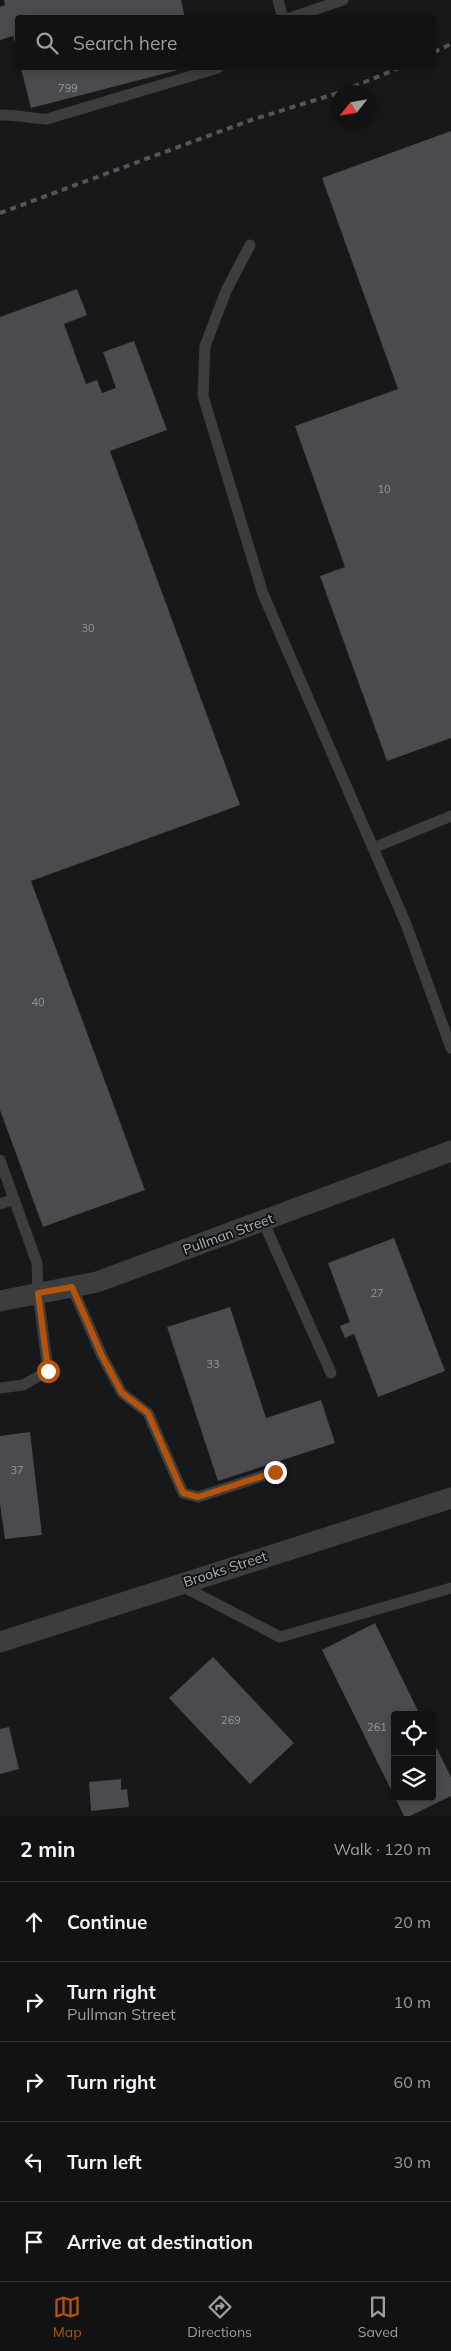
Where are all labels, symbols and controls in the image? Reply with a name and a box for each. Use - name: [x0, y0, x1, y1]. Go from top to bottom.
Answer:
- search box: [15, 15, 436, 70]
- icon: search: [33, 29, 61, 57]
- text: Search here: [73, 31, 177, 55]
- house number: 799: [58, 81, 78, 95]
- north arrow: [331, 85, 376, 130]
- house number: 10: [377, 482, 391, 496]
- house number: 30: [81, 621, 95, 635]
- house number: 40: [31, 995, 45, 1009]
- street label: Pullman Street: [180, 1209, 276, 1259]
- house number: 27: [370, 1286, 384, 1300]
- house number: 33: [206, 1357, 220, 1371]
- route start: [37, 1360, 60, 1383]
- route end: [264, 1461, 287, 1484]
- house number: 37: [10, 1463, 24, 1477]
- street label: Brooks Street: [181, 1547, 269, 1591]
- map controls: [391, 1711, 436, 1801]
- button: locate: [391, 1711, 436, 1756]
- house number: 269: [221, 1713, 241, 1727]
- house number: 261: [367, 1720, 387, 1734]
- button: layers: [391, 1756, 436, 1801]
- text: 2 min: [20, 1836, 75, 1862]
- text: Walk · 120 m: [333, 1839, 431, 1859]
- icon: ahead: [20, 1908, 48, 1936]
- text: Continue: [67, 1910, 147, 1934]
- text: 20 m: [394, 1912, 431, 1932]
- text: Turn right: [67, 1980, 156, 2004]
- icon: right: [20, 1988, 48, 2016]
- text: 10 m: [394, 1992, 431, 2012]
- text: Pullman Street: [67, 2004, 176, 2024]
- icon: right: [20, 2068, 48, 2096]
- text: Turn right: [67, 2070, 156, 2094]
- text: 60 m: [394, 2072, 431, 2092]
- icon: left: [20, 2148, 48, 2176]
- text: Turn left: [67, 2150, 142, 2174]
- text: 30 m: [394, 2152, 431, 2172]
- icon: arrive: [20, 2228, 48, 2256]
- text: Arrive at destination: [67, 2230, 253, 2254]
- tab: Map: [53, 2293, 82, 2341]
- tab: Directions: [187, 2293, 252, 2341]
- tab: Saved: [358, 2293, 398, 2341]

